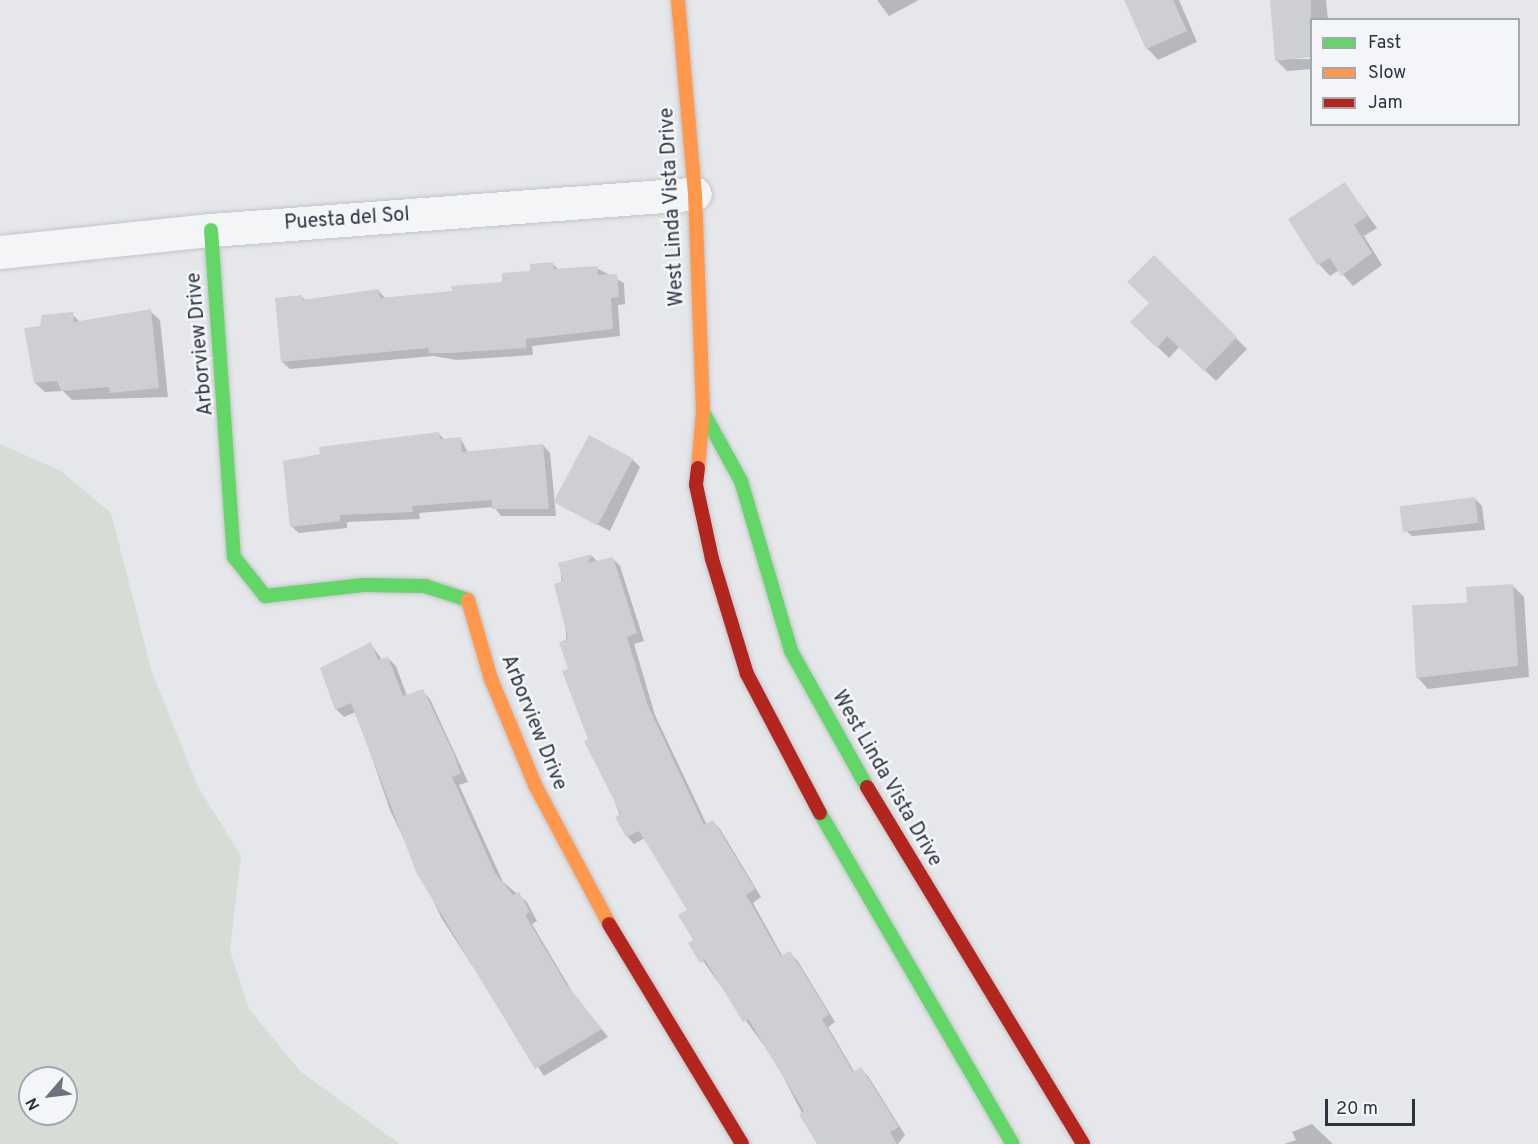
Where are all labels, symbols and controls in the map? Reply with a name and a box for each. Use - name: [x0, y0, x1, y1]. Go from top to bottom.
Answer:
- legend: [1310, 18, 1520, 126]
- text: Fast: [1368, 32, 1401, 55]
- text: Slow: [1368, 62, 1406, 85]
- text: Jam: [1368, 92, 1403, 115]
- street label: West Linda Vista Drive: [656, 107, 690, 307]
- street label: Puesta del Sol: [283, 204, 411, 236]
- street label: Arborview Drive: [183, 271, 219, 417]
- street label: Arborview Drive: [495, 652, 571, 794]
- street label: West Linda Vista Drive: [826, 686, 946, 872]
- north arrow: [18, 1066, 78, 1126]
- scale bar: [1328, 1087, 1418, 1125]
- text: N: [22, 1094, 45, 1113]
- text: 20 m: [1336, 1098, 1378, 1121]

